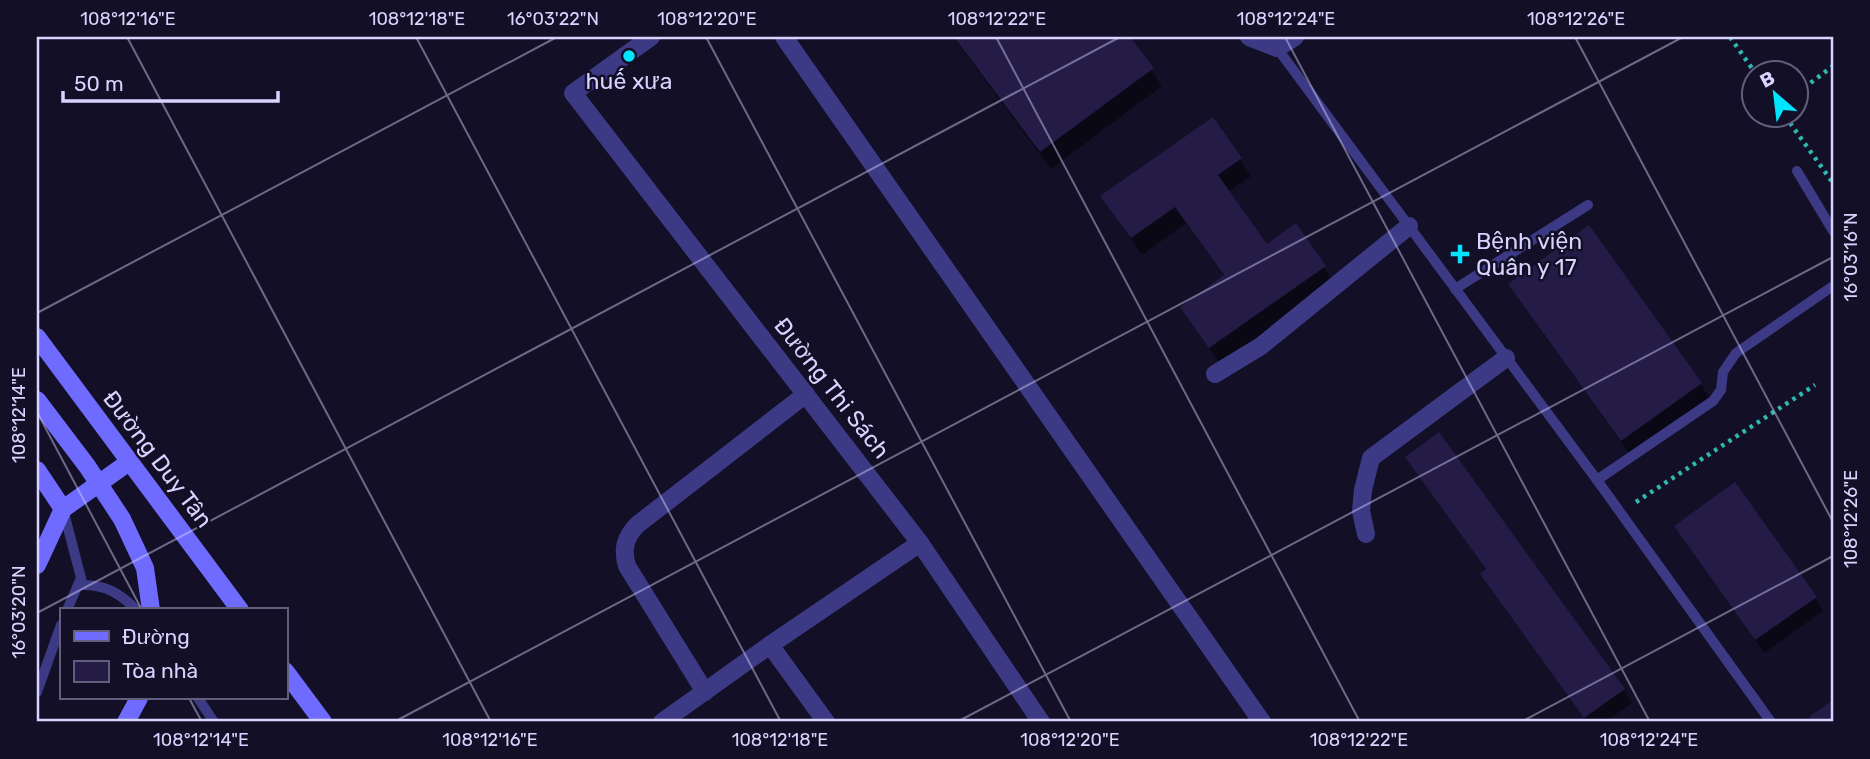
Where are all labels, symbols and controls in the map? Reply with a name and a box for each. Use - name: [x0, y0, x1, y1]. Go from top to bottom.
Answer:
- text: 108°12'16"E: [80, 8, 176, 30]
- text: 108°12'18"E: [369, 8, 465, 30]
- text: 16°03'22"N: [507, 8, 599, 30]
- text: 108°12'20"E: [657, 8, 757, 30]
- text: 108°12'22"E: [948, 8, 1046, 30]
- text: 108°12'24"E: [1237, 8, 1335, 30]
- text: 108°12'26"E: [1527, 8, 1625, 30]
- marker: huế xưa: [621, 48, 637, 64]
- scale bar: [63, 60, 278, 104]
- north arrow: [1741, 60, 1811, 130]
- text: B: [1756, 66, 1779, 93]
- place label: huế xưa: [586, 67, 672, 95]
- text: 50 m: [74, 71, 124, 96]
- text: 16°03'16"N: [1840, 213, 1862, 301]
- place label: Bệnh viện Quân y 17: [1476, 227, 1582, 281]
- marker: Bệnh viện Quân y 17: [1450, 244, 1470, 264]
- street label: Đường Thi Sách: [768, 312, 896, 464]
- text: 108°12'14"E: [8, 367, 30, 463]
- street label: Đường Duy Tân: [97, 385, 219, 533]
- text: 108°12'26"E: [1840, 470, 1862, 568]
- text: 16°03'20"N: [8, 566, 30, 658]
- legend: [60, 608, 287, 700]
- text: Đường: [122, 624, 190, 649]
- text: Tòa nhà: [122, 658, 198, 683]
- text: 108°12'14"E: [153, 729, 249, 751]
- text: 108°12'16"E: [442, 729, 538, 751]
- text: 108°12'18"E: [732, 729, 828, 751]
- text: 108°12'20"E: [1020, 729, 1120, 751]
- text: 108°12'22"E: [1310, 729, 1408, 751]
- text: 108°12'24"E: [1600, 729, 1698, 751]

